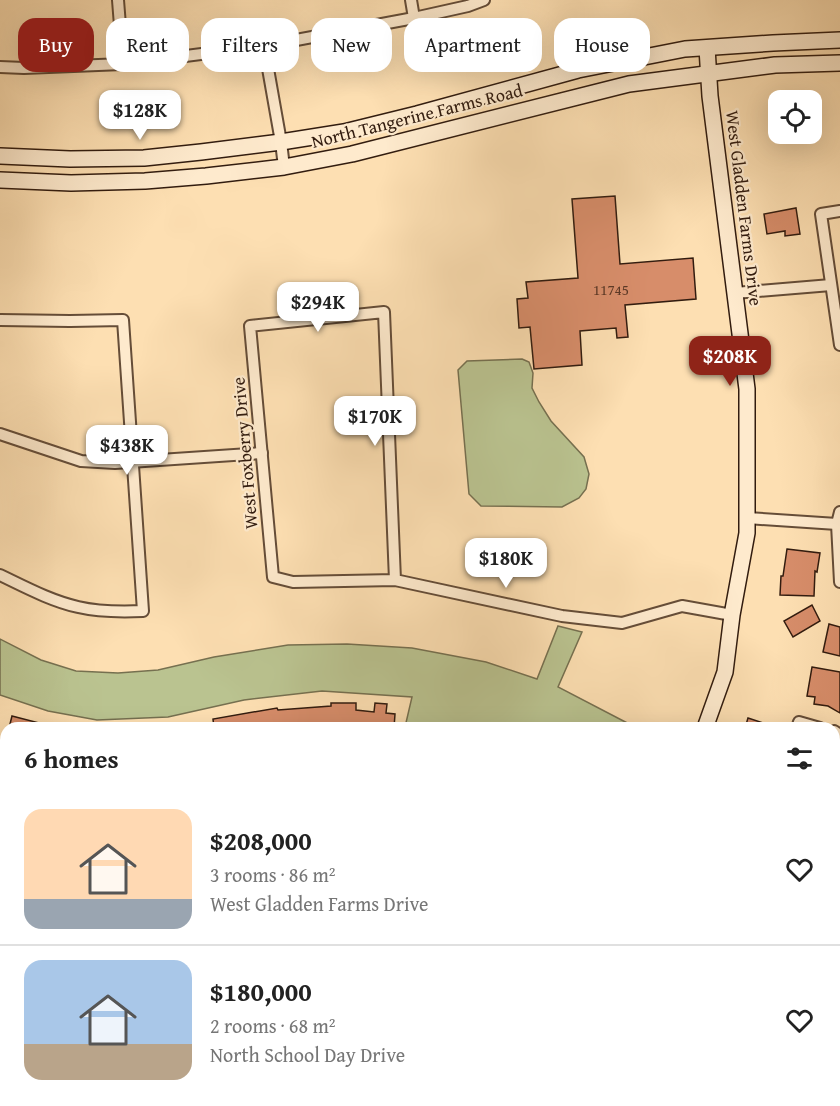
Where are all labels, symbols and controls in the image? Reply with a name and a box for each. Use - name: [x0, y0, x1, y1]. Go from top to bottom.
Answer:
- chip: Buy: [18, 18, 94, 72]
- chip: Rent: [106, 18, 189, 72]
- chip: Filters: [201, 18, 299, 72]
- chip: New: [311, 18, 392, 72]
- chip: Apartment: [404, 18, 542, 72]
- chip: House: [554, 18, 650, 72]
- street label: North Tangerine Farms Road: [308, 76, 526, 155]
- pin: $128K: [98, 90, 182, 141]
- map controls: [768, 90, 822, 144]
- button: locate: [768, 90, 822, 144]
- text: $128K: [113, 95, 167, 124]
- street label: West Gladden Farms Drive: [719, 109, 770, 307]
- house number: 11745: [593, 279, 629, 300]
- pin: $294K: [276, 282, 360, 333]
- text: $294K: [291, 287, 345, 316]
- pin: $208K: [688, 336, 772, 387]
- text: $208K: [703, 341, 757, 370]
- street label: West Foxberry Drive: [224, 376, 265, 530]
- pin: $170K: [333, 396, 417, 447]
- text: $170K: [348, 401, 402, 430]
- pin: $438K: [85, 425, 169, 476]
- text: $438K: [100, 430, 154, 459]
- pin: $180K: [464, 538, 548, 589]
- text: $180K: [479, 543, 533, 572]
- text: 6 homes: [24, 739, 119, 778]
- icon: filters: [783, 742, 816, 775]
- text: $208,000: [210, 821, 312, 860]
- icon: home: [72, 833, 144, 905]
- icon: heart: [783, 853, 816, 886]
- text: 3 rooms · 86 m²: [210, 860, 336, 889]
- text: West Gladden Farms Drive: [210, 889, 428, 918]
- text: $180,000: [210, 972, 312, 1011]
- icon: home: [72, 984, 144, 1056]
- icon: heart: [783, 1004, 816, 1037]
- text: 2 rooms · 68 m²: [210, 1011, 336, 1040]
- text: North School Day Drive: [210, 1040, 405, 1069]

